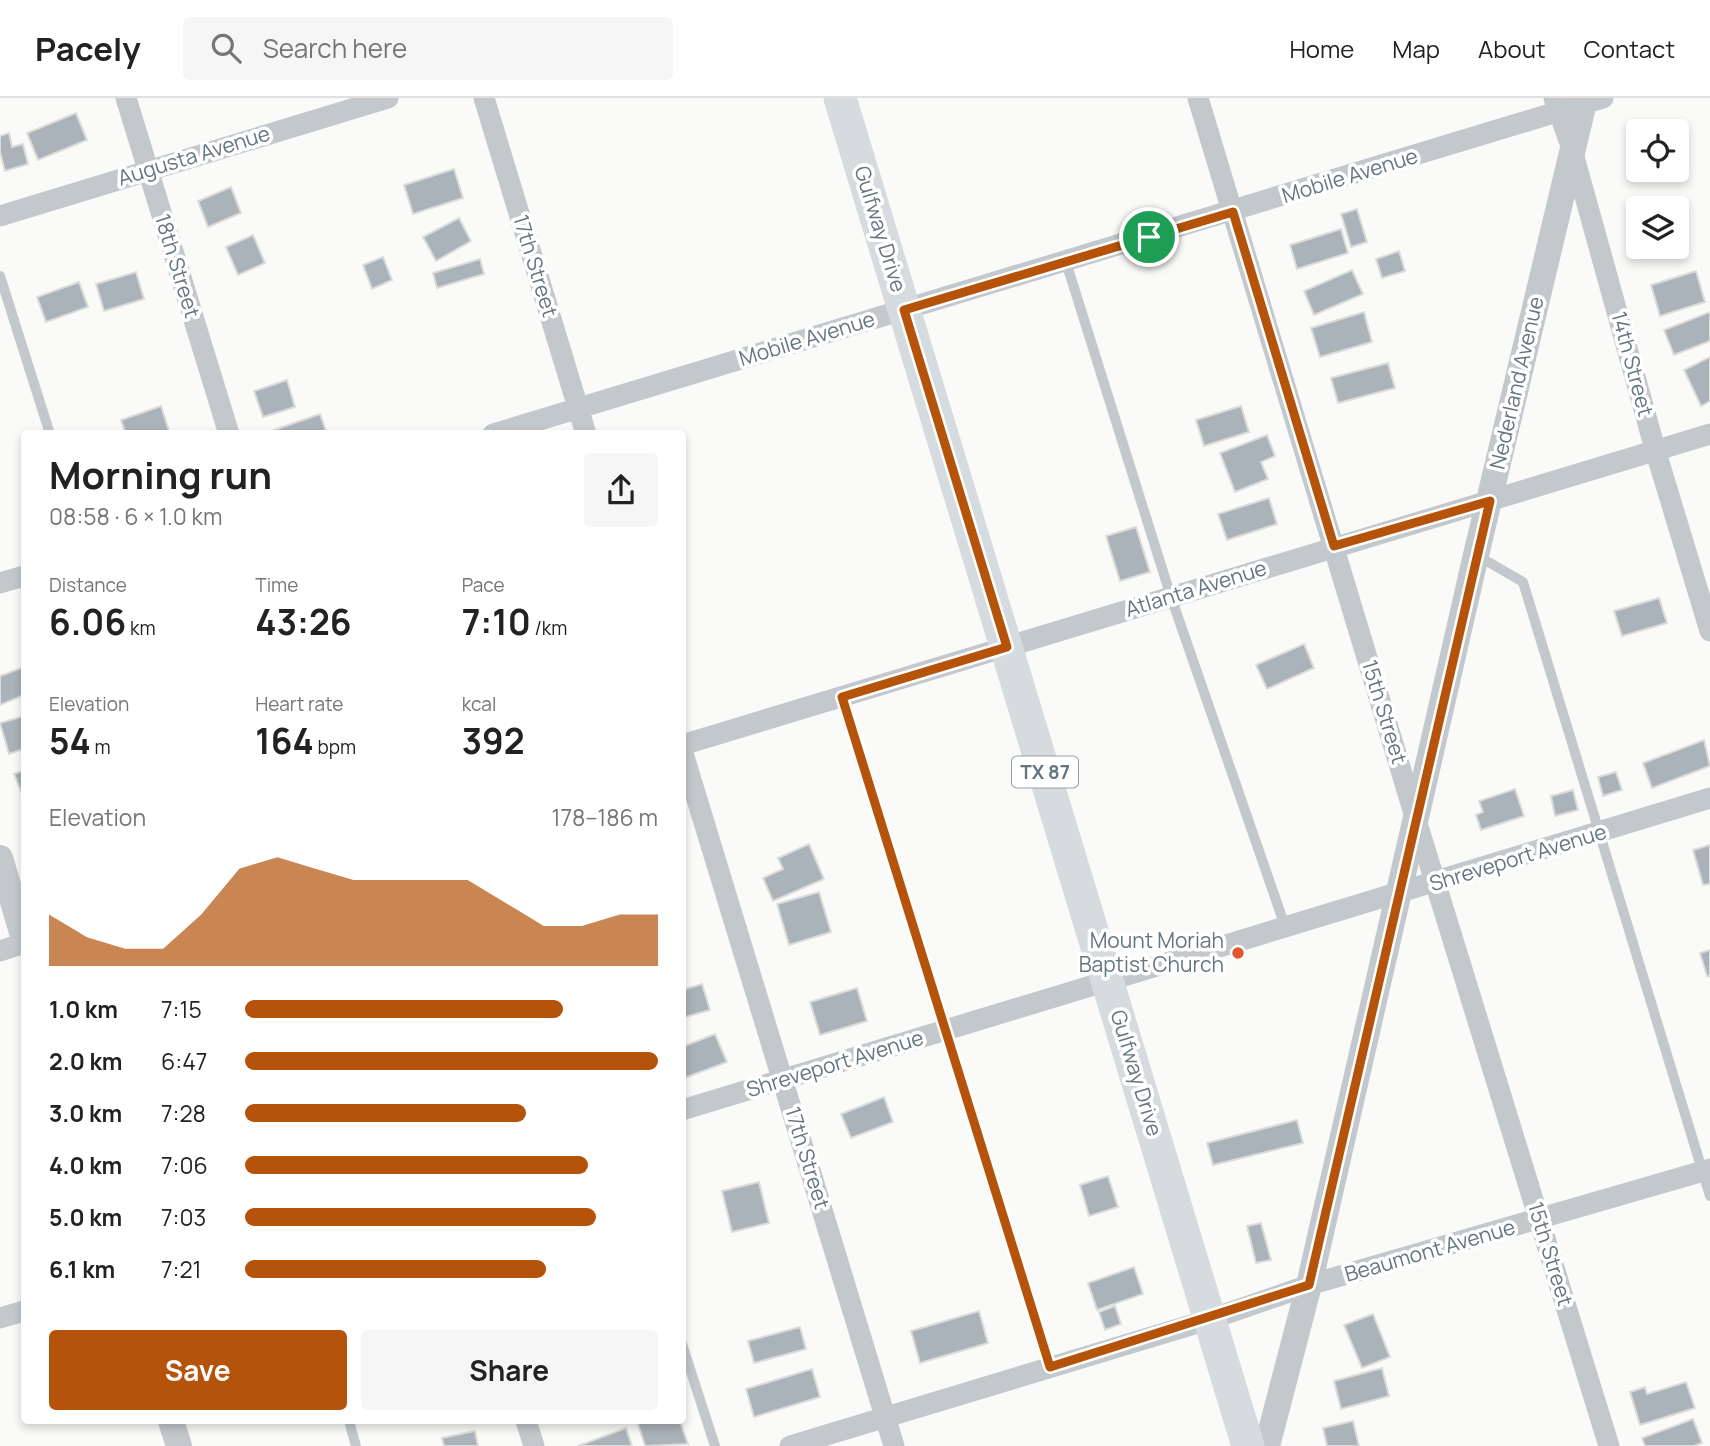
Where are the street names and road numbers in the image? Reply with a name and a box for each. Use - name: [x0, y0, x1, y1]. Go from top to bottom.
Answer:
- street label: Augusta Avenue: [114, 119, 273, 192]
- street label: Mobile Avenue: [1278, 141, 1421, 209]
- street label: Gulfway Drive: [848, 162, 913, 295]
- street label: 18th Street: [149, 210, 207, 321]
- street label: 17th Street: [507, 211, 565, 320]
- street label: Nederland Avenue: [1483, 294, 1550, 472]
- street label: Mobile Avenue: [735, 304, 878, 372]
- street label: 14th Street: [1606, 308, 1660, 419]
- street label: Atlanta Avenue: [1122, 553, 1270, 623]
- street label: 15th Street: [1356, 656, 1414, 767]
- road number: TX 87: [1012, 757, 1078, 788]
- street label: Shreveport Avenue: [1426, 817, 1610, 897]
- street label: Gulfway Drive: [1104, 1006, 1169, 1139]
- street label: Shreveport Avenue: [743, 1023, 927, 1103]
- street label: 17th Street: [779, 1103, 837, 1212]
- street label: 15th Street: [1522, 1198, 1580, 1309]
- street label: Beaumont Avenue: [1341, 1212, 1518, 1288]

